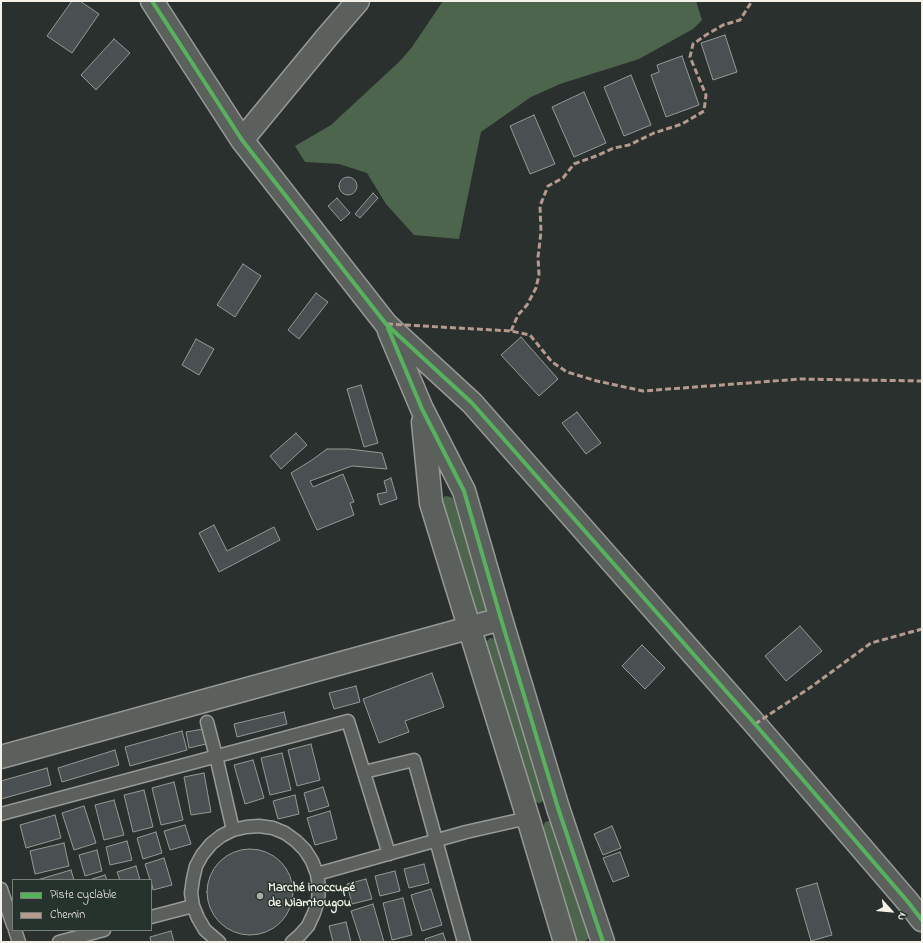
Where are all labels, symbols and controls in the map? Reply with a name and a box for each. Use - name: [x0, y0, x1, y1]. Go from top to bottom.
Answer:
- legend: [12, 879, 152, 931]
- place label: Marché inoccupé de Niamtougou: [268, 881, 355, 912]
- text: Piste cyclable: [50, 886, 116, 904]
- marker: Marché inoccupé de Niamtougou: [255, 891, 265, 901]
- north arrow: [871, 891, 911, 931]
- text: Chemin: [50, 906, 85, 924]
- text: N: [893, 910, 911, 923]

